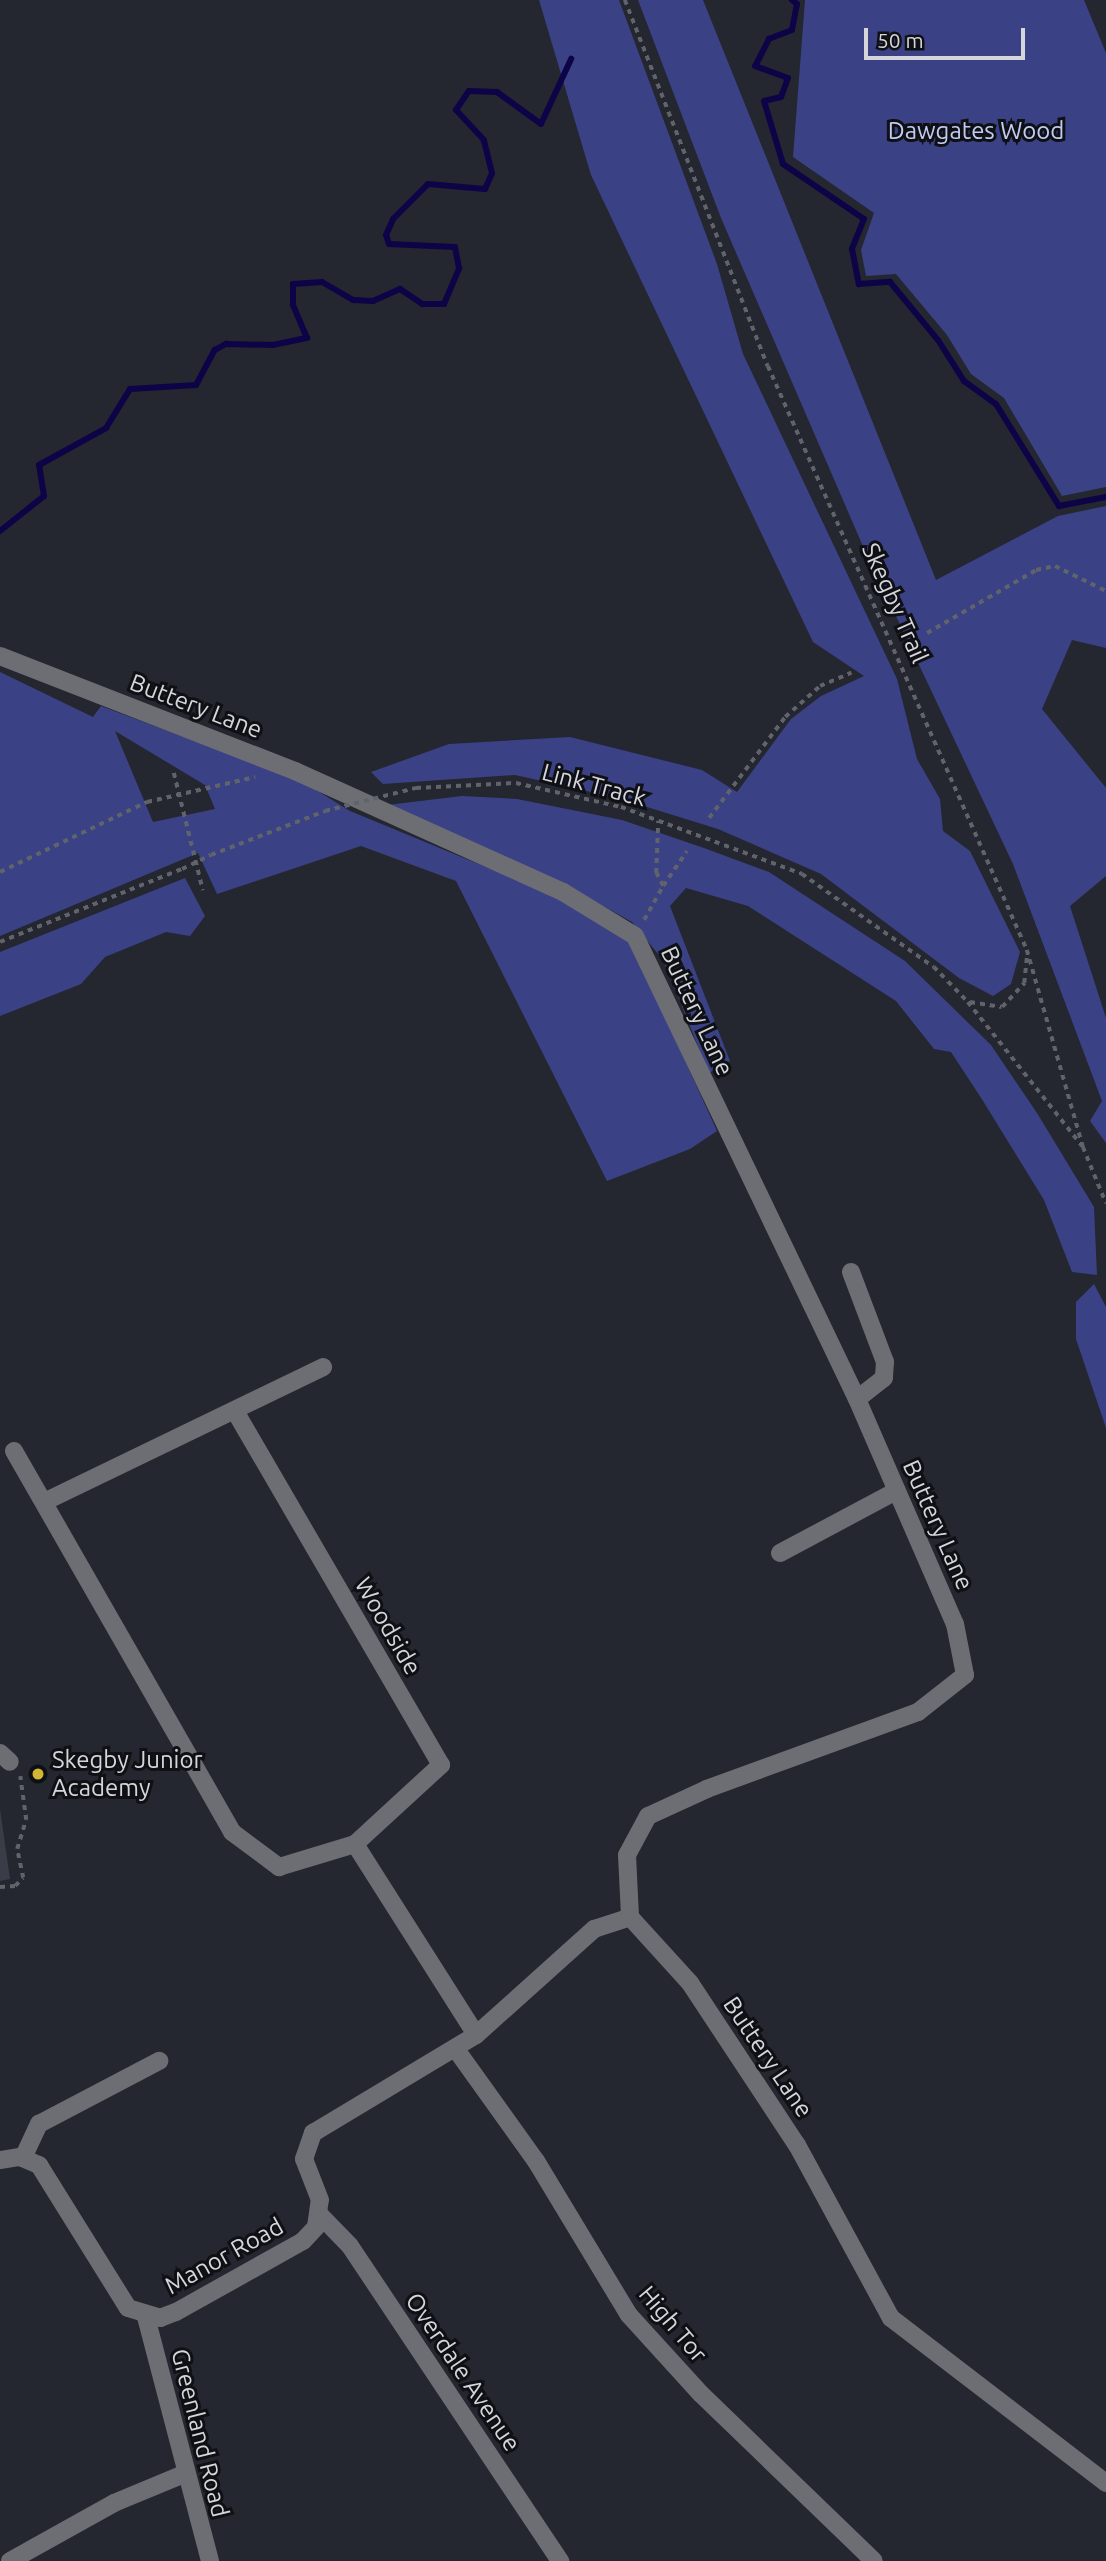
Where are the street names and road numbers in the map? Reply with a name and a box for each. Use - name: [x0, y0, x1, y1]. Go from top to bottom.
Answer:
- street label: Skegby Trail: [856, 538, 934, 668]
- street label: Buttery Lane: [126, 668, 266, 744]
- street label: Link Track: [539, 757, 649, 813]
- street label: Buttery Lane: [655, 942, 739, 1080]
- street label: Buttery Lane: [897, 1456, 979, 1594]
- street label: Woodside: [349, 1572, 427, 1680]
- street label: Buttery Lane: [717, 1991, 819, 2123]
- street label: Manor Road: [160, 2212, 288, 2300]
- street label: High Tor: [633, 2280, 713, 2368]
- street label: Overdale Avenue: [399, 2287, 527, 2457]
- street label: Greenland Road: [165, 2346, 235, 2520]

